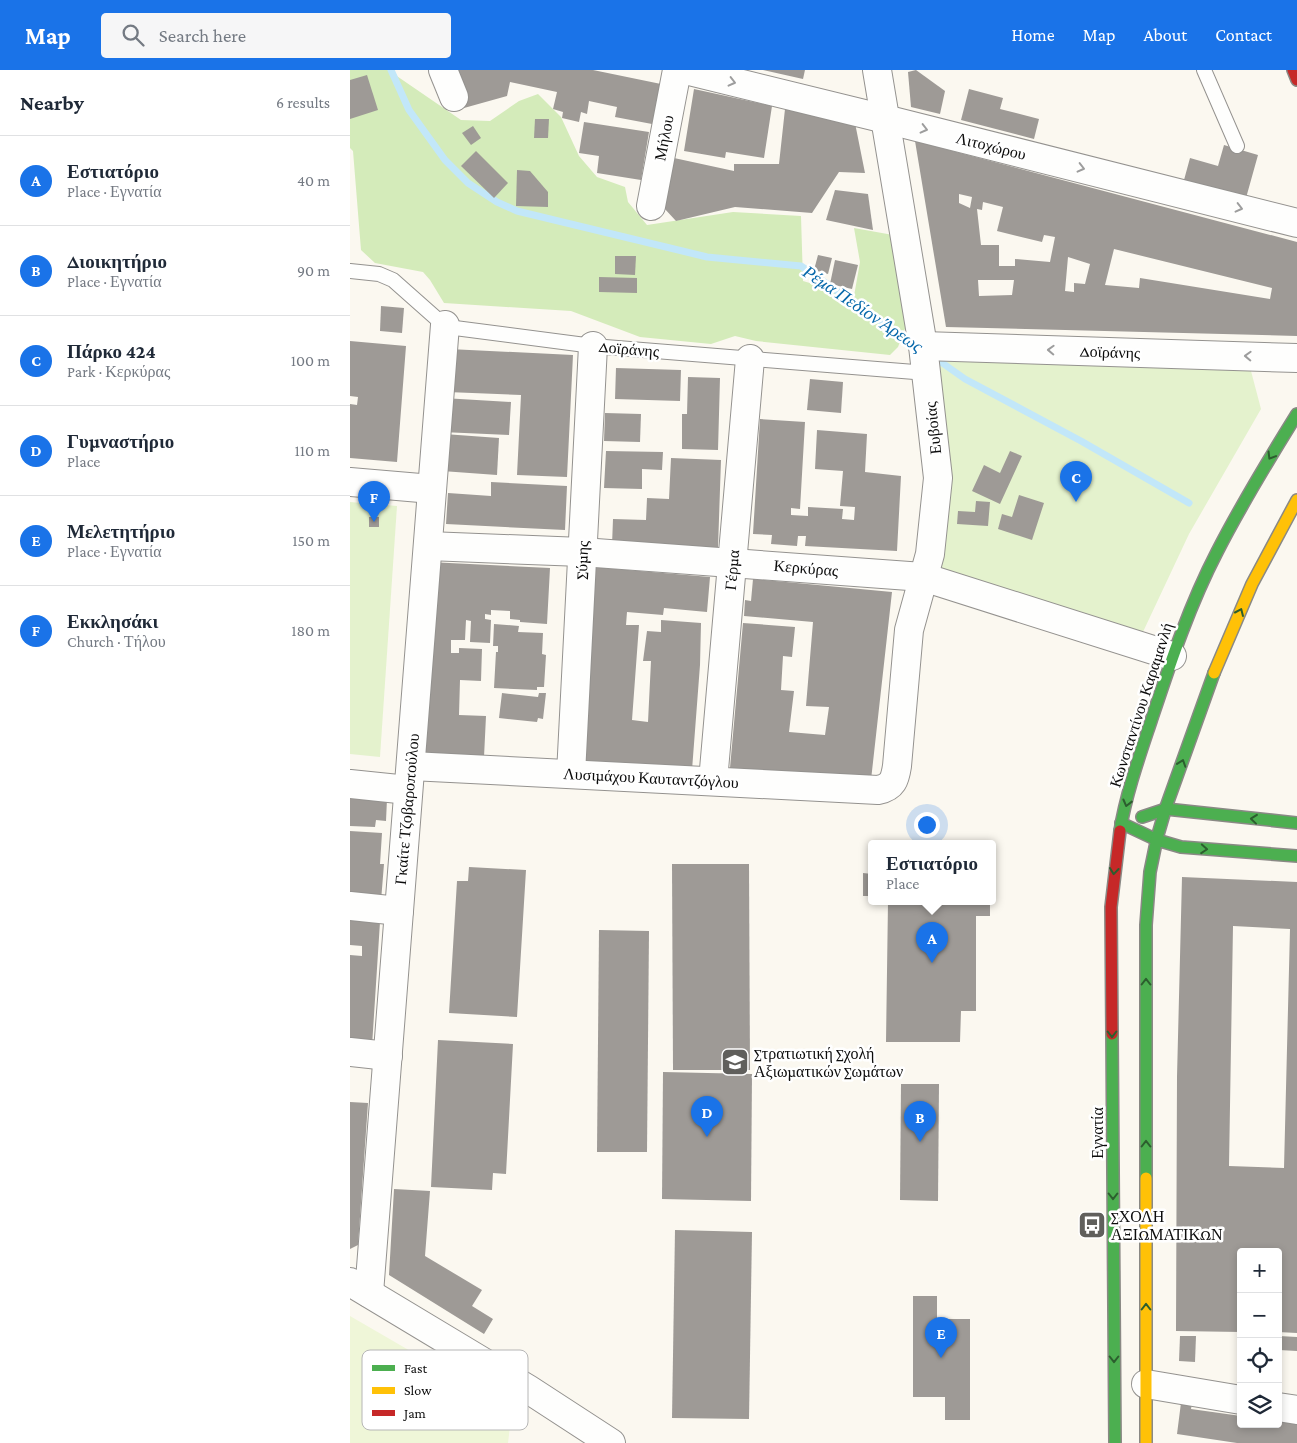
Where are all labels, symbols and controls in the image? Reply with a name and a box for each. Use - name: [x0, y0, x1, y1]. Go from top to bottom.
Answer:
- search box: [101, 13, 451, 58]
- icon: search: [119, 21, 147, 49]
- text: Map: [25, 22, 71, 49]
- text: Search here: [159, 25, 246, 46]
- text: Home: [1012, 25, 1055, 45]
- text: Map: [1083, 25, 1115, 45]
- text: About: [1143, 25, 1187, 45]
- text: Contact: [1215, 25, 1272, 45]
- one-way arrow: [728, 76, 736, 86]
- text: Nearby: [20, 91, 84, 115]
- text: 6 results: [276, 94, 330, 111]
- street label: Μήλου: [651, 114, 678, 163]
- one-way arrow: [919, 123, 927, 133]
- street label: Λιτοχώρου: [954, 129, 1028, 164]
- text: Εστιατόριο: [67, 161, 159, 182]
- one-way arrow: [1077, 163, 1085, 173]
- text: A: [31, 172, 41, 189]
- text: 40 m: [297, 172, 330, 189]
- text: Place · Εγνατία: [67, 183, 162, 200]
- one-way arrow: [1234, 203, 1242, 213]
- text: Διοικητήριο: [67, 251, 167, 272]
- water label: Ρέμα Πεδίον Άρεως: [798, 261, 927, 357]
- text: B: [31, 262, 41, 279]
- text: 90 m: [297, 262, 330, 279]
- text: Place · Εγνατία: [67, 273, 162, 290]
- street label: Δοϊράνης: [598, 338, 661, 361]
- text: Πάρκο 424: [67, 341, 156, 362]
- street label: Δοϊράνης: [1079, 342, 1141, 363]
- one-way arrow: [1047, 345, 1054, 355]
- one-way arrow: [1244, 351, 1252, 361]
- text: C: [31, 352, 41, 369]
- text: 100 m: [291, 352, 330, 369]
- text: Park · Κερκύρας: [67, 363, 170, 380]
- street label: Ευβοίας: [922, 400, 945, 455]
- text: Γυμναστήριο: [67, 431, 174, 452]
- text: D: [30, 442, 42, 459]
- text: 110 m: [294, 442, 330, 459]
- one-way arrow: [1268, 450, 1278, 459]
- text: Place: [67, 453, 100, 470]
- pin: C: [1060, 461, 1092, 502]
- pin: F: [358, 481, 390, 522]
- text: Μελετητήριο: [67, 521, 175, 542]
- text: E: [31, 532, 41, 549]
- text: 150 m: [292, 532, 330, 549]
- street label: Σύμης: [572, 539, 593, 580]
- text: Place · Εγνατία: [67, 543, 162, 560]
- street label: Γέρμα: [722, 548, 743, 591]
- street label: Κερκύρας: [773, 557, 840, 580]
- one-way arrow: [1234, 608, 1244, 617]
- text: Εκκλησάκι: [67, 611, 158, 632]
- street label: Κωνσταντίνου Καραμανλή: [1106, 621, 1177, 790]
- text: F: [32, 622, 40, 639]
- text: 180 m: [291, 622, 330, 639]
- text: Church · Τήλου: [67, 633, 166, 650]
- street label: Γκαίτε Τζοβαροπούλου: [392, 733, 423, 885]
- one-way arrow: [1176, 759, 1186, 768]
- street label: Λυσιμάχου Καυταντζόγλου: [563, 765, 739, 792]
- one-way arrow: [1122, 799, 1132, 807]
- your location: [914, 812, 940, 838]
- one-way arrow: [1250, 813, 1258, 824]
- popup: [868, 840, 996, 905]
- one-way arrow: [1201, 844, 1209, 855]
- text: Εστιατόριο: [886, 853, 978, 874]
- one-way arrow: [1109, 868, 1120, 876]
- text: Place: [886, 875, 919, 892]
- pin: A: [916, 922, 948, 963]
- one-way arrow: [1141, 978, 1151, 986]
- one-way arrow: [1107, 1030, 1117, 1038]
- place label: Στρατιωτική Σχολή Αξιωματικών Σωμάτων: [754, 1045, 903, 1081]
- school or university icon: Στρατιωτική Σχολή Αξιωματικών Σωμάτων: [720, 1047, 750, 1077]
- pin: D: [691, 1096, 723, 1137]
- pin: B: [904, 1101, 936, 1142]
- street label: Εγνατία: [1089, 1107, 1107, 1159]
- one-way arrow: [1141, 1140, 1151, 1148]
- one-way arrow: [1108, 1192, 1118, 1200]
- place label: ΣΧΟΛΗ ΑΞΙΩΜΑΤΙΚΩΝ: [1111, 1208, 1223, 1243]
- bus stop icon: ΣΧΟΛΗ ΑΞΙΩΜΑΤΙΚΩΝ: [1077, 1210, 1107, 1240]
- map controls: [1237, 1248, 1282, 1428]
- button: +: [1237, 1248, 1282, 1293]
- button: −: [1237, 1293, 1282, 1338]
- one-way arrow: [1141, 1303, 1151, 1310]
- pin: E: [925, 1317, 957, 1358]
- button: locate: [1237, 1338, 1282, 1383]
- legend: [362, 1350, 528, 1430]
- one-way arrow: [1109, 1355, 1119, 1363]
- text: Fast: [404, 1360, 428, 1376]
- text: Slow: [404, 1382, 432, 1398]
- button: layers: [1237, 1383, 1282, 1428]
- text: Jam: [402, 1405, 426, 1421]

